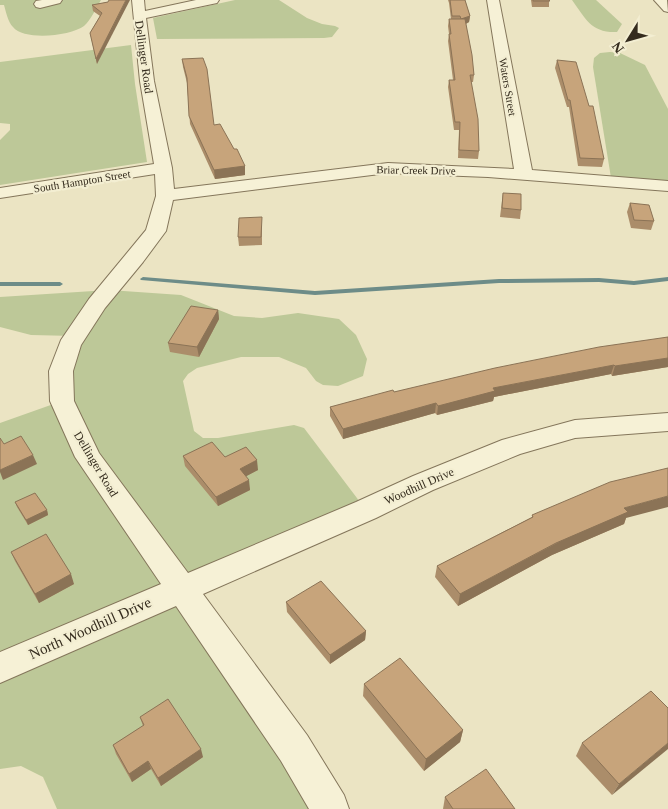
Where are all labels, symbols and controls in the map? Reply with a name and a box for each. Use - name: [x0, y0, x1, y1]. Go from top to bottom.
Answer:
- north arrow: [603, 15, 653, 65]
- street label: Dellinger Road: [132, 20, 156, 94]
- text: N: [609, 39, 627, 56]
- street label: Waters Street: [497, 57, 519, 117]
- street label: Briar Creek Drive: [376, 163, 456, 177]
- street label: South Hampton Street: [33, 167, 131, 195]
- street label: Dellinger Road: [71, 429, 121, 499]
- street label: Woodhill Drive: [382, 464, 456, 508]
- street label: North Woodhill Drive: [27, 594, 154, 662]

